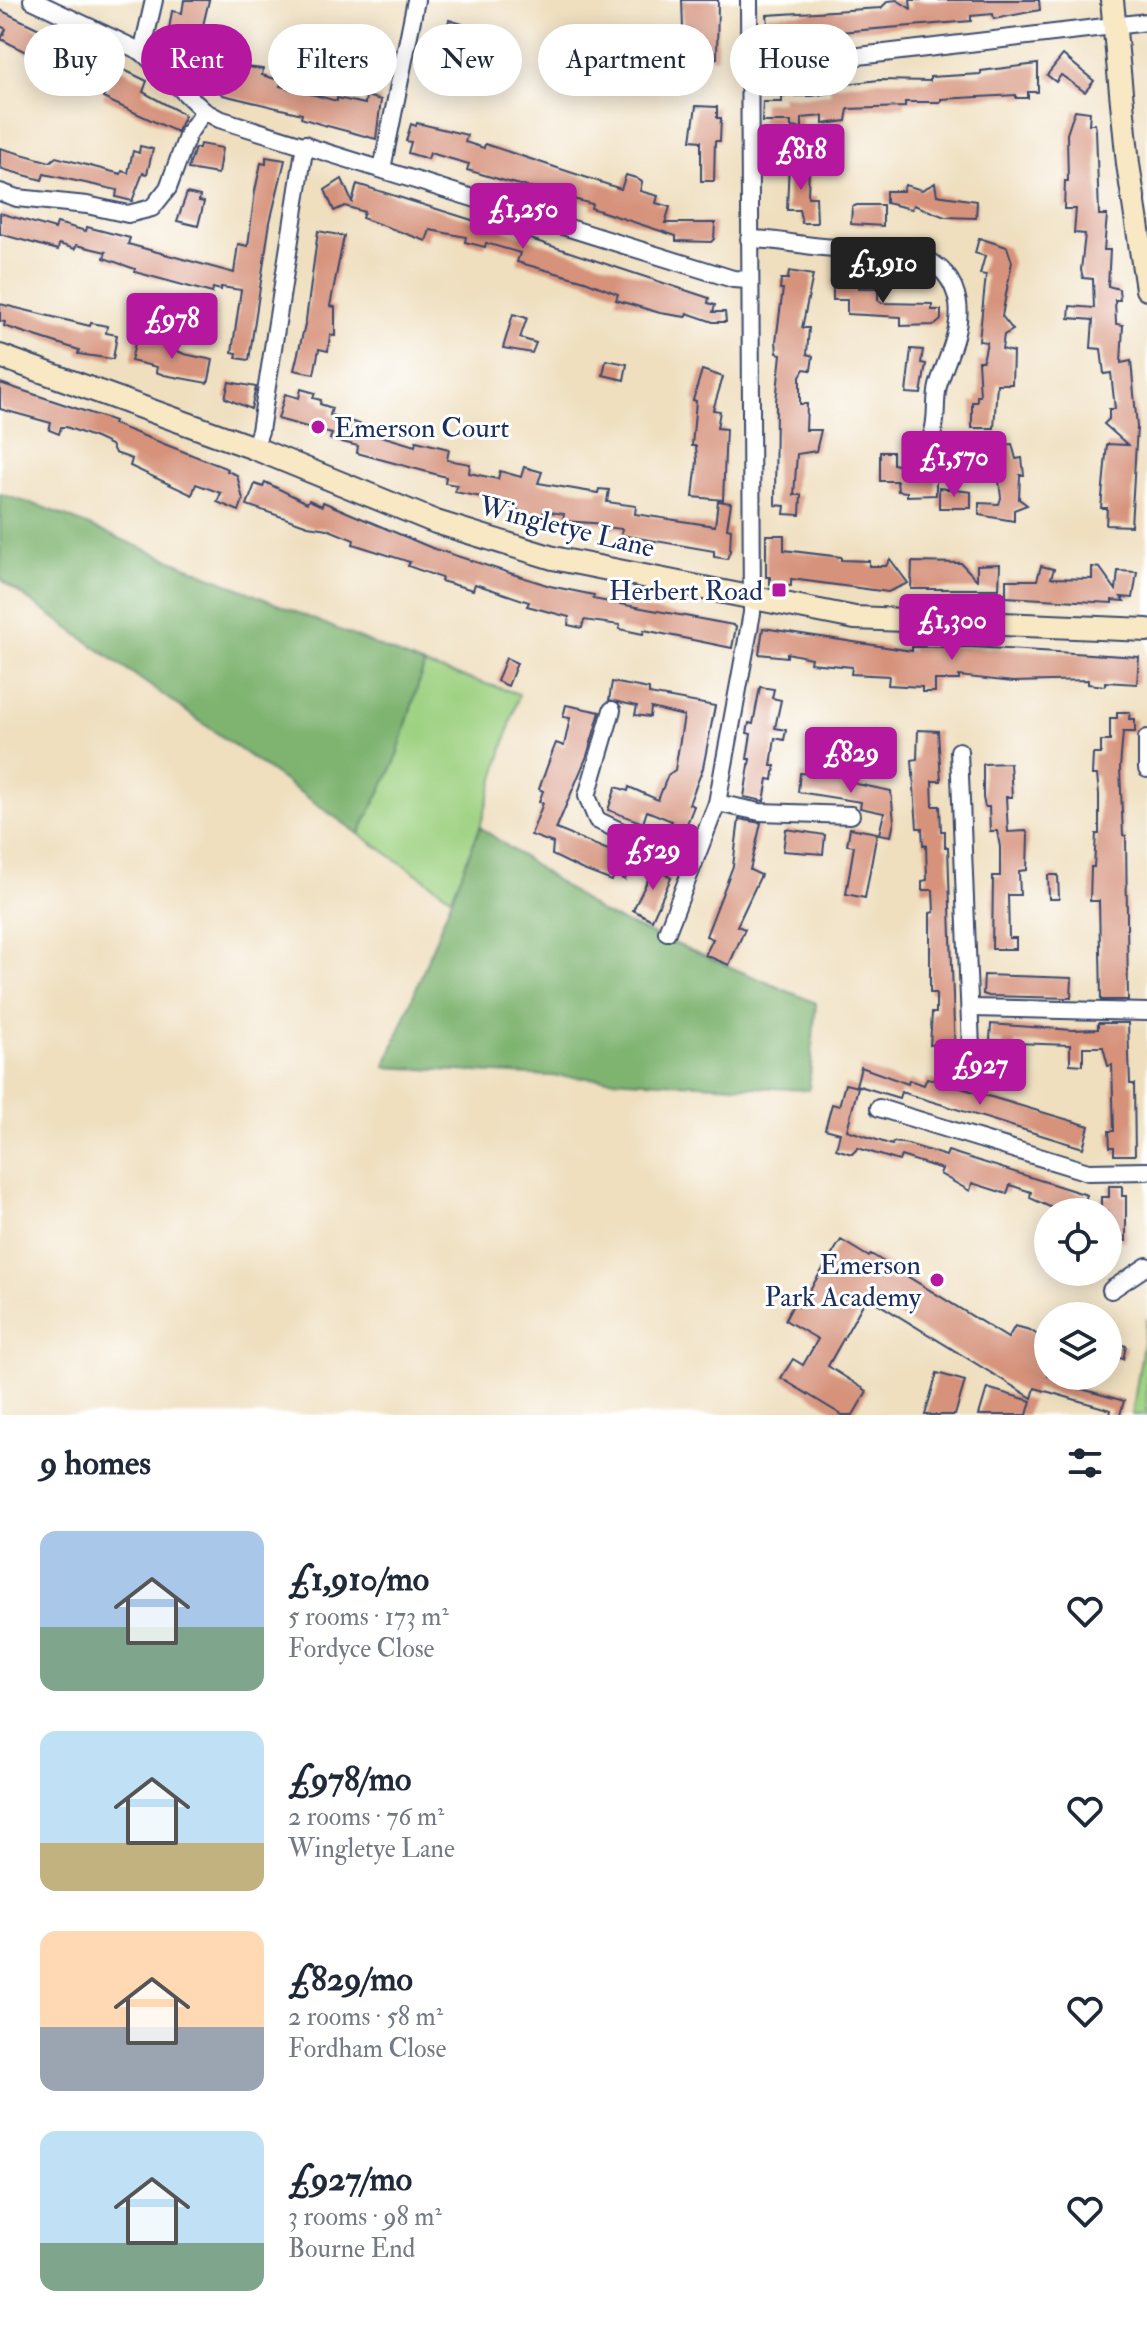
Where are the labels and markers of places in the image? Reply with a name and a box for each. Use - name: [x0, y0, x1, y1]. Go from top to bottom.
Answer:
- pin: £818: [754, 124, 848, 192]
- pin: £1,250: [458, 183, 588, 251]
- pin: £1,910: [818, 237, 948, 305]
- pin: £978: [125, 293, 219, 361]
- place label: Emerson Court: [334, 411, 509, 446]
- marker: Emerson Court: [309, 418, 327, 436]
- pin: £1,570: [889, 431, 1019, 499]
- place label: Herbert Road: [609, 574, 763, 609]
- marker: Herbert Road: [770, 581, 788, 599]
- pin: £1,300: [887, 594, 1017, 662]
- pin: £829: [804, 727, 898, 795]
- pin: £529: [606, 824, 700, 892]
- pin: £927: [933, 1039, 1027, 1107]
- place label: Emerson Park Academy: [764, 1248, 922, 1315]
- marker: Emerson Park Academy: [928, 1271, 946, 1289]

